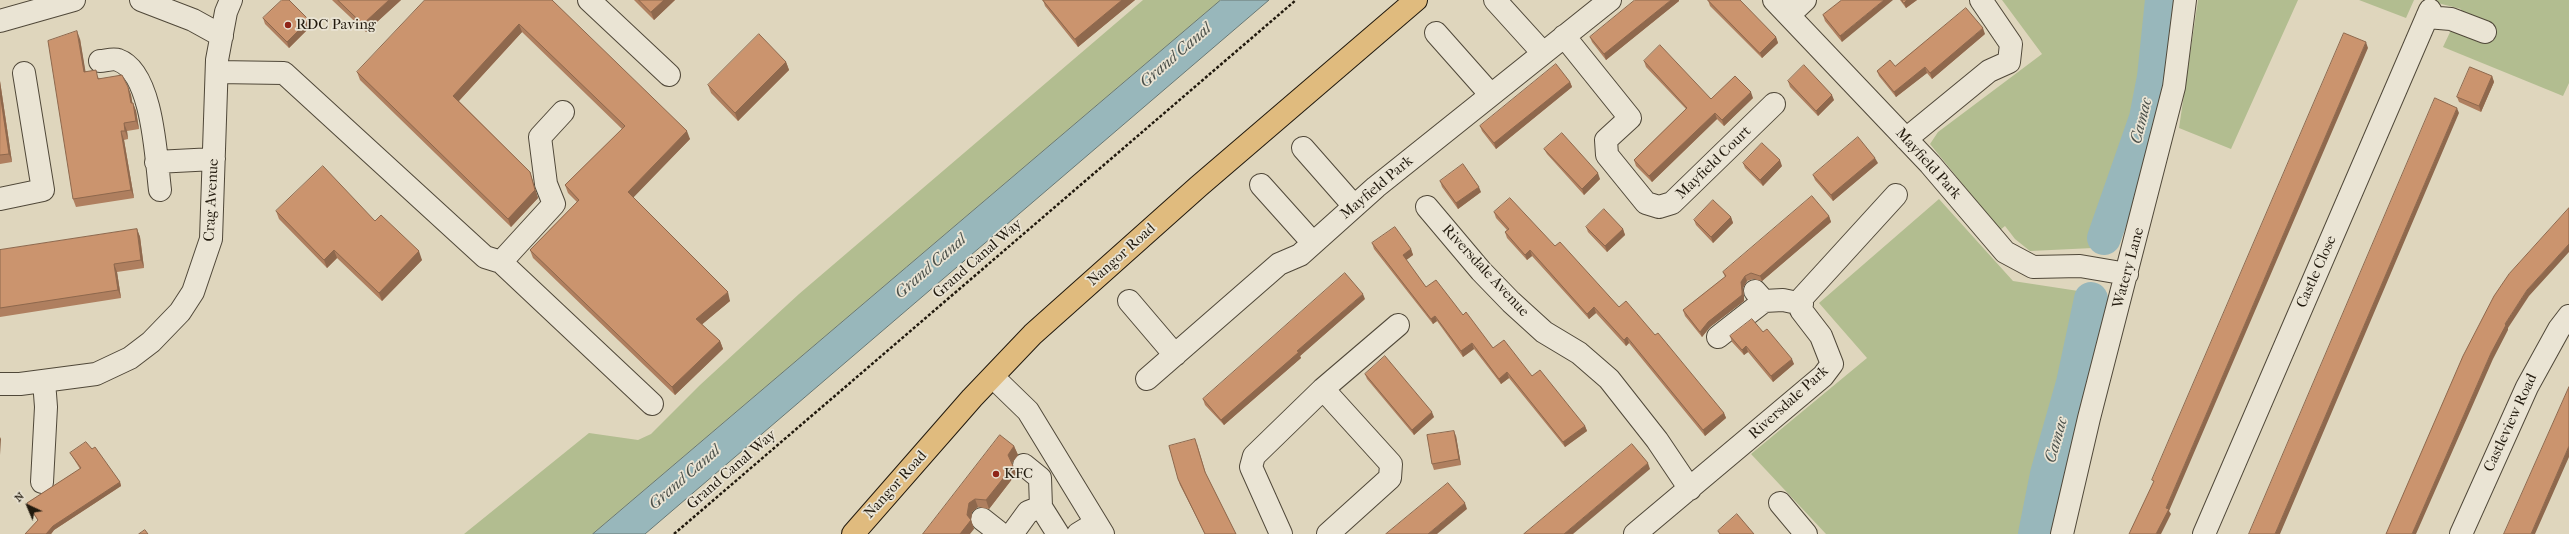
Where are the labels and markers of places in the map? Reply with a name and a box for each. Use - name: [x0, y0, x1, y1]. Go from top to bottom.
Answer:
- place label: RDC Paving: [296, 16, 376, 34]
- marker: RDC Paving: [283, 20, 293, 30]
- place label: KFC: [1004, 465, 1033, 483]
- marker: KFC: [991, 469, 1001, 479]

